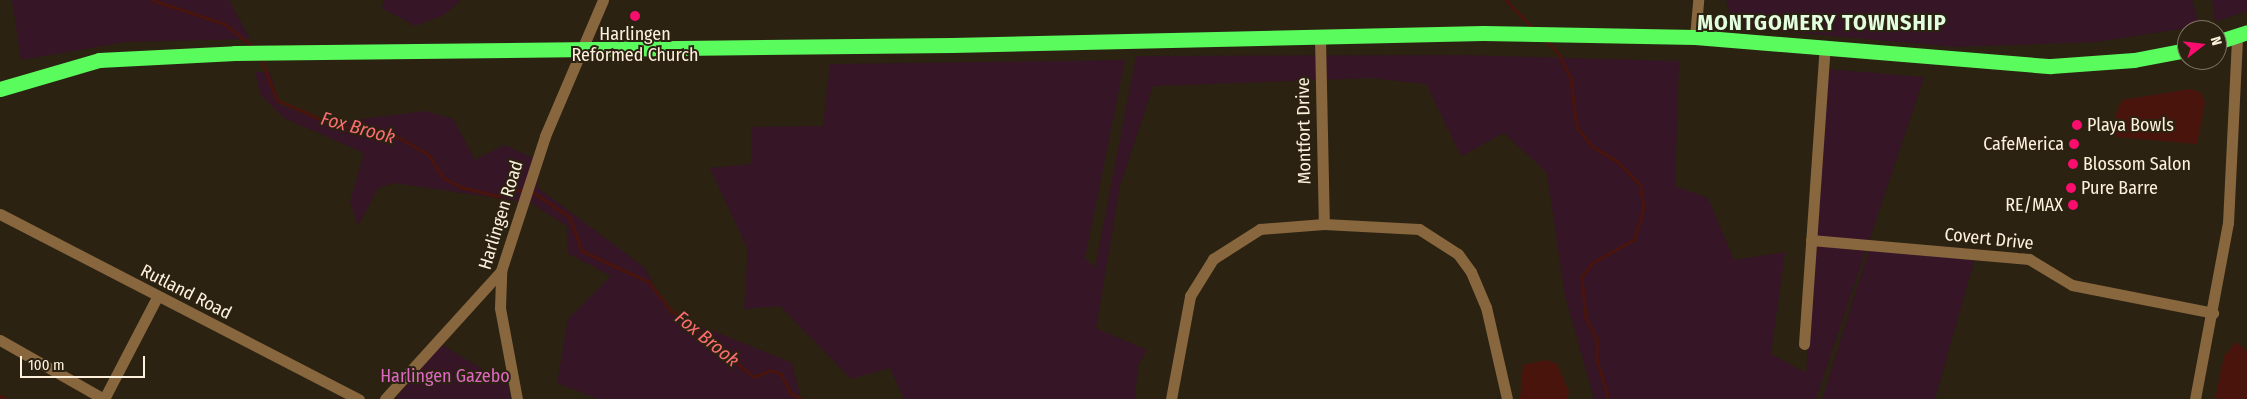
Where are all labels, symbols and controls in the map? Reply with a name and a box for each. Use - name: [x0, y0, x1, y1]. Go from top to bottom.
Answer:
- marker: Harlingen Reformed Church: [629, 10, 641, 22]
- district label: MONTGOMERY TOWNSHIP: [1695, 10, 1949, 36]
- north arrow: [2177, 20, 2227, 70]
- place label: Harlingen Reformed Church: [572, 24, 698, 66]
- text: N: [2207, 35, 2225, 47]
- street label: Montfort Drive: [1292, 77, 1316, 185]
- water label: Fox Brook: [318, 107, 398, 149]
- place label: Playa Bowls: [2087, 114, 2174, 136]
- marker: Playa Bowls: [2071, 119, 2083, 131]
- place label: CafeMerica: [1983, 133, 2064, 155]
- marker: CafeMerica: [2068, 138, 2080, 150]
- place label: Blossom Salon: [2083, 153, 2191, 175]
- street label: Harlingen Road: [474, 158, 528, 272]
- marker: Blossom Salon: [2067, 158, 2079, 170]
- place label: Pure Barre: [2081, 177, 2158, 199]
- marker: Pure Barre: [2065, 182, 2077, 194]
- place label: RE/MAX: [2005, 194, 2063, 216]
- marker: RE/MAX: [2067, 199, 2079, 211]
- street label: Covert Drive: [1943, 224, 2035, 254]
- street label: Rutland Road: [137, 260, 235, 324]
- water label: Fox Brook: [670, 306, 744, 372]
- scale bar: [22, 346, 148, 378]
- text: 100 m: [28, 356, 65, 374]
- park label: Harlingen Gazebo: [380, 365, 510, 387]

